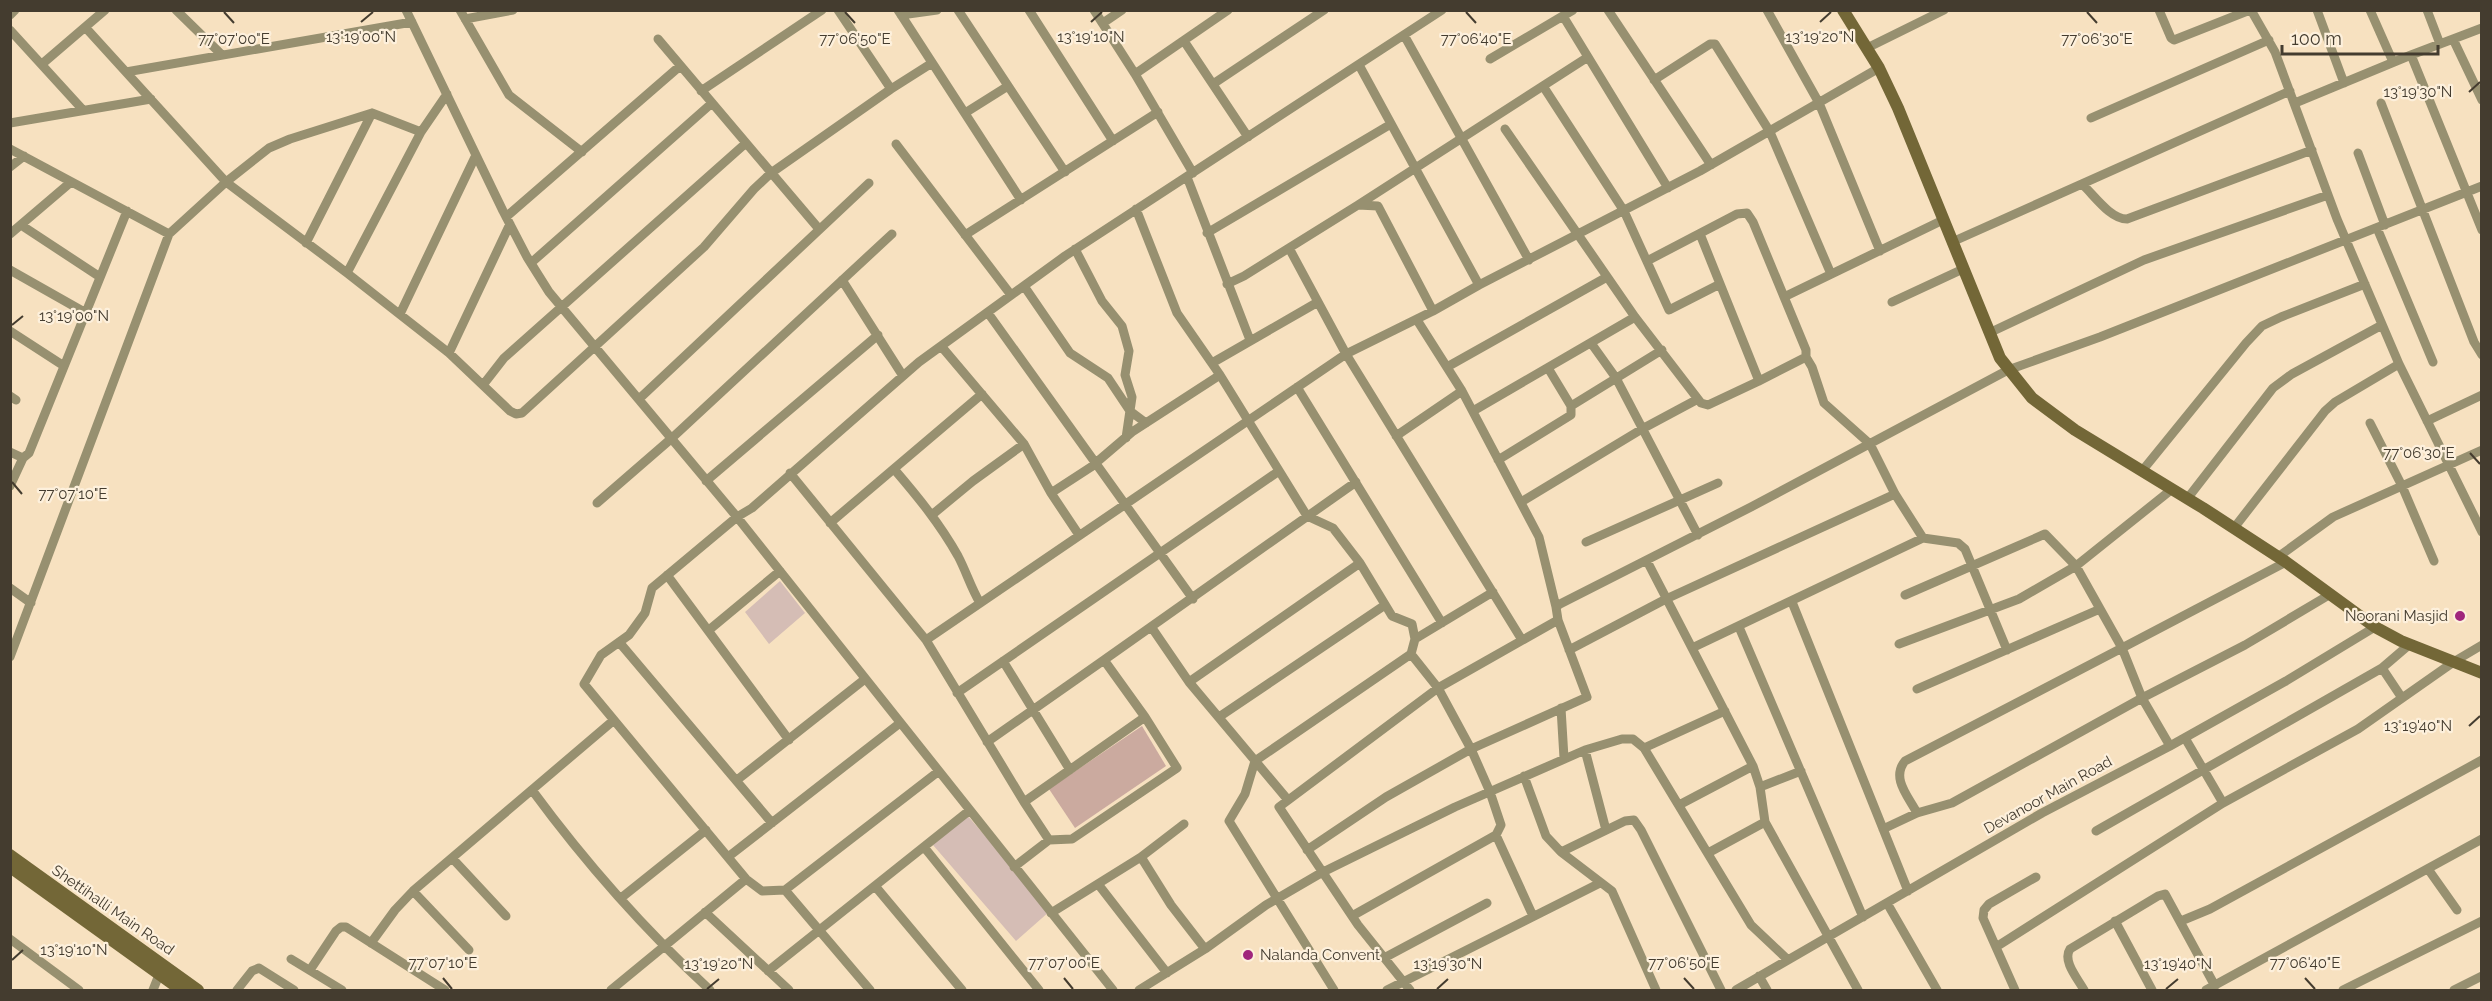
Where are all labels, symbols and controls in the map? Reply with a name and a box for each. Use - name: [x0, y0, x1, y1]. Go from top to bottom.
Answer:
- scale bar: [2282, 18, 2438, 56]
- text: 13°19'00"N: [326, 28, 396, 46]
- text: 13°19'10"N: [1057, 28, 1125, 46]
- text: 13°19'20"N: [1786, 28, 1854, 46]
- text: 100 m: [2291, 28, 2342, 49]
- text: 77°07'00"E: [198, 30, 270, 48]
- text: 77°06'50"E: [819, 30, 891, 48]
- text: 77°06'40"E: [1441, 30, 1511, 48]
- text: 77°06'30"E: [2061, 30, 2133, 48]
- text: 13°19'30"N: [2384, 83, 2452, 101]
- text: 13°19'00"N: [39, 307, 109, 325]
- text: 77°06'30"E: [2383, 444, 2455, 462]
- text: 77°07'10"E: [39, 485, 107, 503]
- place label: Noorani Masjid: [2345, 607, 2448, 625]
- marker: Noorani Masjid: [2453, 609, 2467, 623]
- text: 13°19'40"N: [2384, 717, 2452, 735]
- street label: Devanoor Main Road: [1981, 752, 2115, 838]
- street label: Shettihalli Main Road: [48, 861, 178, 959]
- text: 13°19'10"N: [40, 941, 108, 959]
- place label: Nalanda Convent: [1260, 946, 1380, 964]
- marker: Nalanda Convent: [1241, 948, 1255, 962]
- text: 77°07'10"E: [409, 954, 477, 972]
- text: 77°07'00"E: [1028, 954, 1100, 972]
- text: 77°06'50"E: [1648, 954, 1720, 972]
- text: 77°06'40"E: [2270, 954, 2340, 972]
- text: 13°19'20"N: [685, 955, 753, 973]
- text: 13°19'30"N: [1414, 955, 1482, 973]
- text: 13°19'40"N: [2144, 955, 2212, 973]

